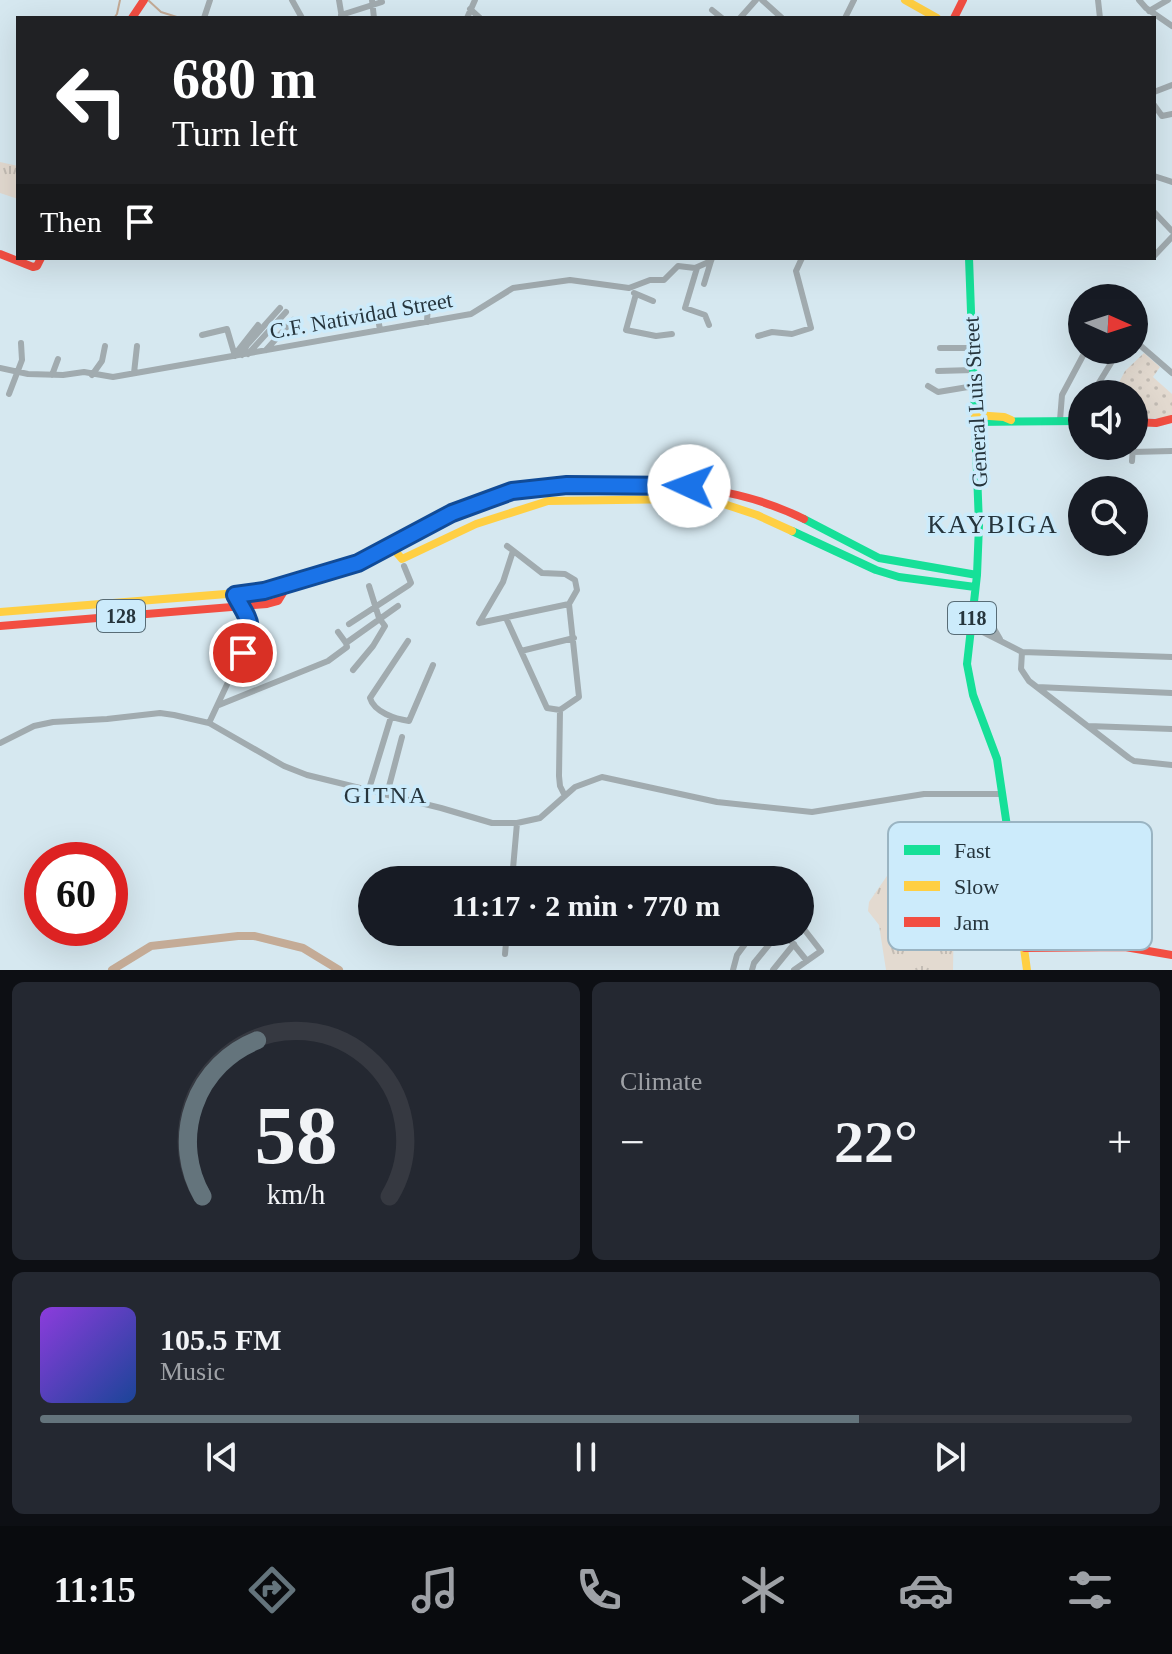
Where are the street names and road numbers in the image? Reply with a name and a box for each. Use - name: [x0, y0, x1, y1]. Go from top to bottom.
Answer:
- street label: C.F. Natividad Street: [268, 287, 454, 344]
- street label: General Luis Street: [959, 316, 992, 488]
- road number: 128: [97, 600, 145, 632]
- road number: 118: [948, 602, 996, 634]

